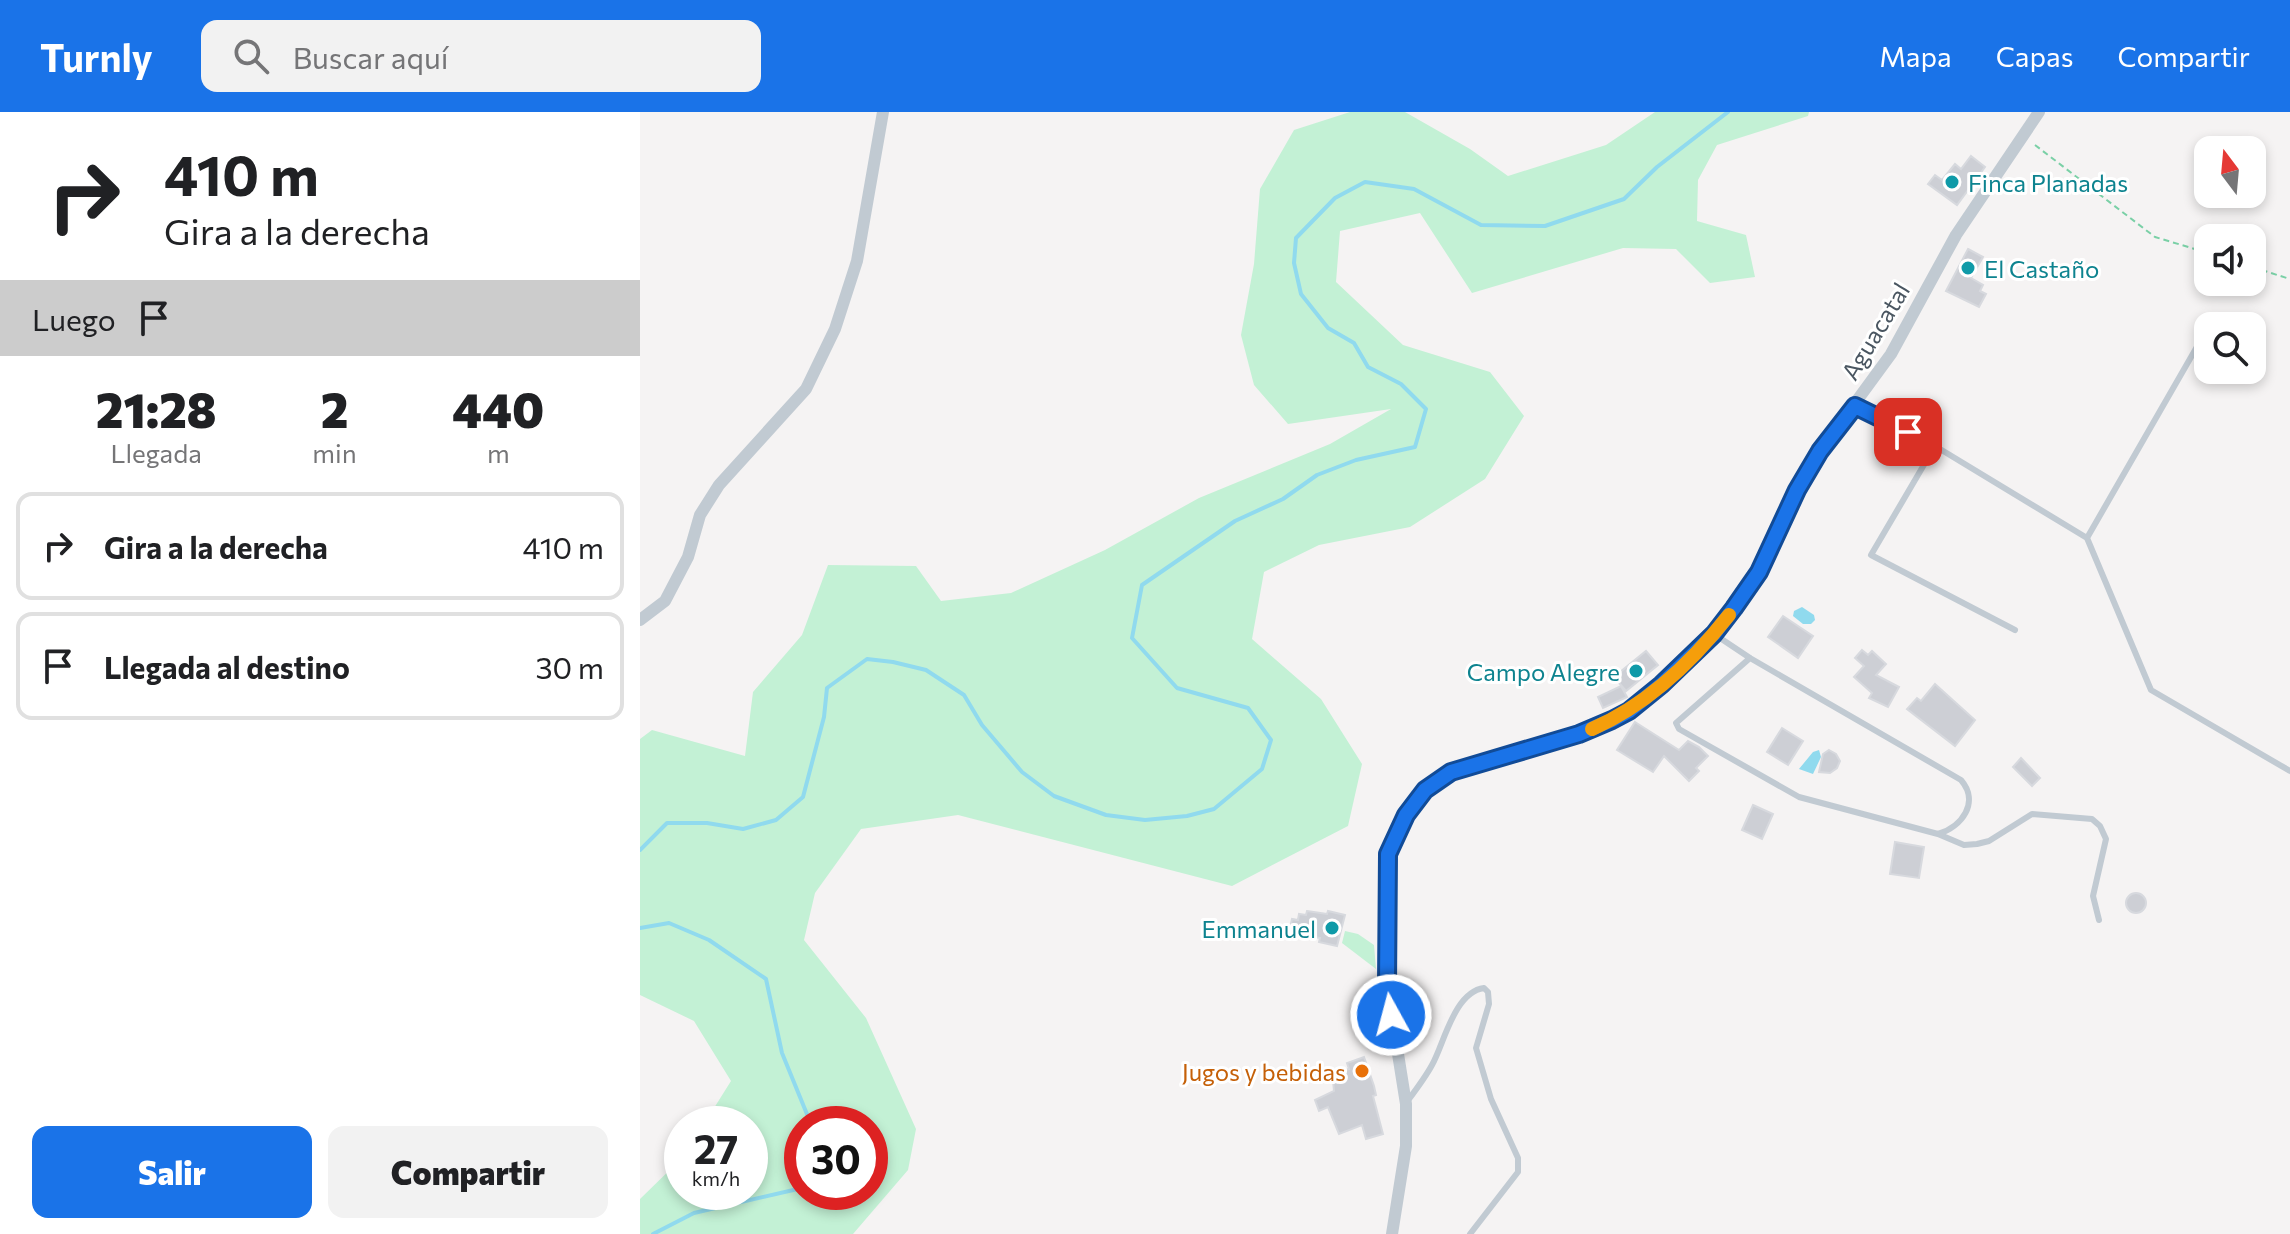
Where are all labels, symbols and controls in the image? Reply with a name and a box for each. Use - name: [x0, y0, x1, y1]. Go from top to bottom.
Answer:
- search box: [201, 20, 761, 92]
- text: Turnly: [40, 33, 153, 80]
- icon: search: [229, 34, 273, 78]
- text: Buscar aquí: [293, 38, 448, 75]
- text: Mapa: [1879, 39, 1952, 73]
- text: Capas: [1996, 39, 2073, 73]
- text: Compartir: [2117, 39, 2250, 73]
- north arrow: [2194, 136, 2266, 208]
- map controls: [2194, 136, 2266, 384]
- text: 410 m: [164, 139, 319, 208]
- icon: right: [32, 144, 136, 248]
- place label: Finca Planadas: [1968, 168, 2128, 197]
- marker: Finca Planadas: [1943, 173, 1961, 191]
- text: Gira a la derecha: [164, 208, 430, 252]
- button: sound: [2194, 224, 2266, 296]
- place label: El Castaño: [1984, 254, 2099, 283]
- marker: El Castaño: [1959, 259, 1977, 277]
- street label: Aguacatal: [1835, 277, 1915, 385]
- icon: arrive: [132, 296, 176, 340]
- text: Luego: [32, 300, 116, 337]
- button: search: [2194, 312, 2266, 384]
- text: 21:28: [96, 379, 217, 438]
- text: 2: [321, 379, 348, 438]
- text: 440: [452, 379, 544, 438]
- pin: [1874, 398, 1942, 466]
- icon: arrive: [1886, 410, 1930, 454]
- text: Llegada: [111, 437, 202, 468]
- text: min: [312, 437, 357, 468]
- text: m: [487, 437, 510, 468]
- icon: right: [36, 524, 80, 568]
- text: Gira a la derecha: [104, 528, 328, 565]
- text: 410 m: [523, 528, 604, 565]
- icon: arrive: [36, 644, 80, 688]
- text: Llegada al destino: [104, 648, 350, 685]
- text: 30 m: [535, 648, 604, 685]
- place label: Campo Alegre: [1467, 657, 1620, 686]
- marker: Campo Alegre: [1627, 662, 1645, 680]
- place label: Emmanuel: [1201, 914, 1316, 943]
- marker: Emmanuel: [1323, 919, 1341, 937]
- position arrow: [1349, 973, 1433, 1057]
- place label: Jugos y bebidas: [1182, 1057, 1346, 1086]
- marker: Jugos y bebidas: [1353, 1062, 1371, 1080]
- speed limit sign: 30: [784, 1106, 888, 1210]
- text: 27: [694, 1123, 738, 1172]
- button: Salir: [32, 1126, 312, 1218]
- button: Compartir: [328, 1126, 608, 1218]
- text: km/h: [692, 1166, 740, 1190]

